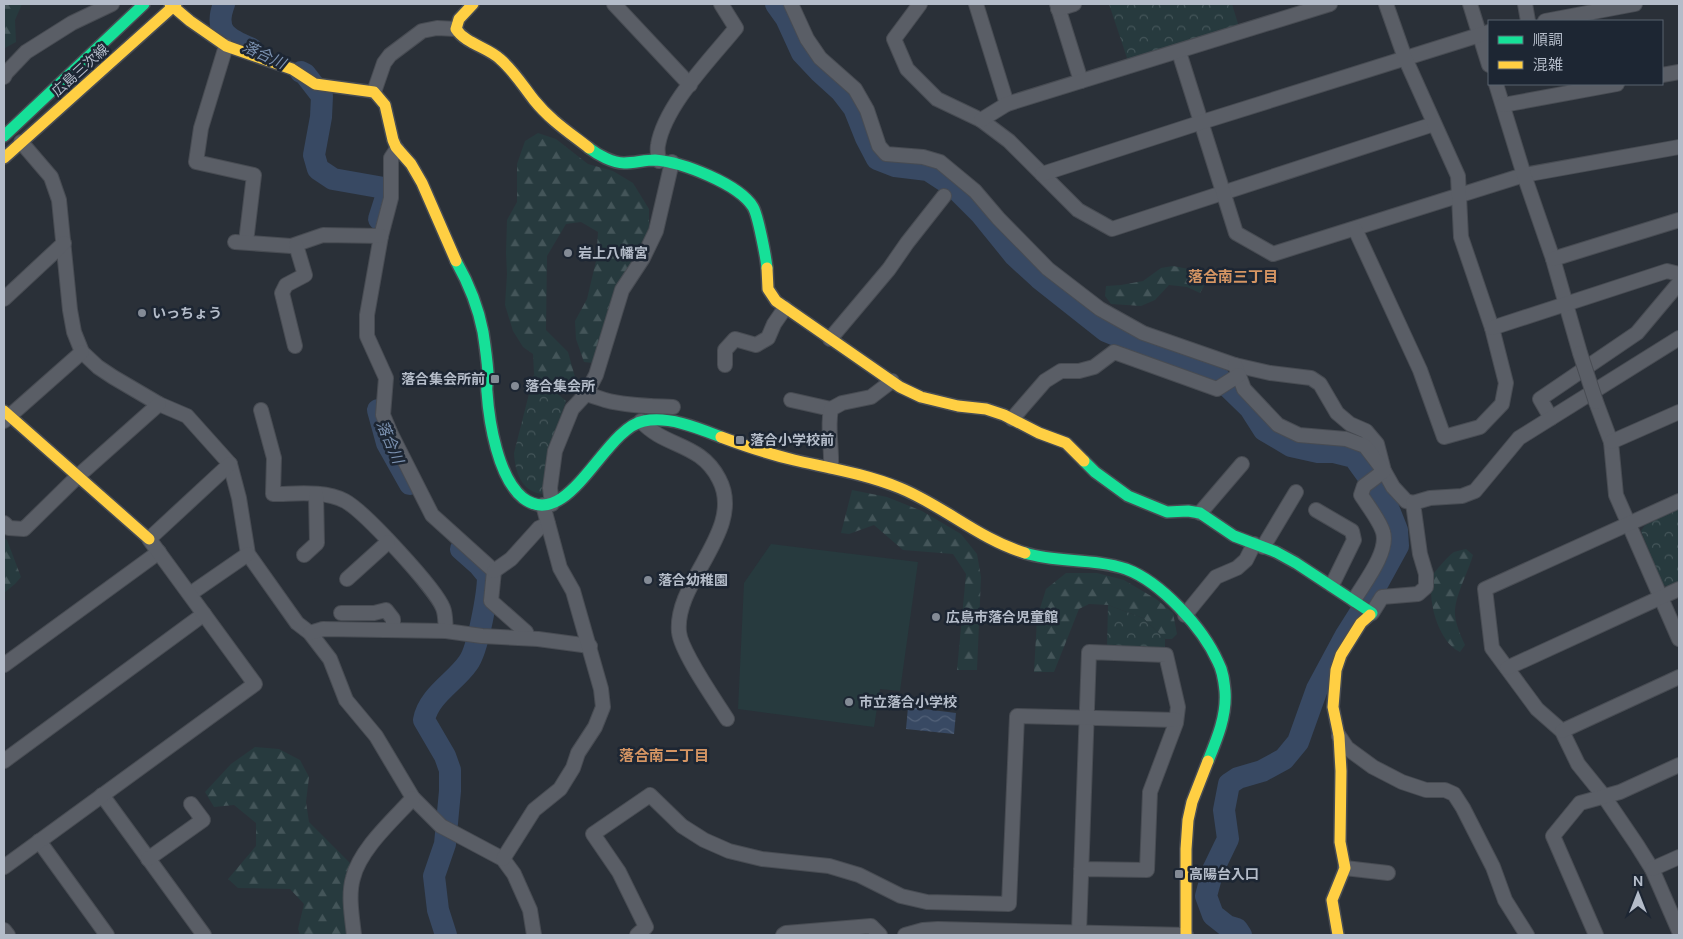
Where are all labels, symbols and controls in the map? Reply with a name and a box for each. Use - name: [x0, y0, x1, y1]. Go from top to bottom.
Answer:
- legend: [1488, 20, 1663, 85]
- text: 順調: [1533, 30, 1563, 50]
- water label: 落合川: [239, 36, 290, 74]
- street label: 広島三次線: [48, 40, 112, 100]
- text: 混雑: [1533, 55, 1563, 75]
- place label: 岩上八幡宮: [578, 244, 648, 262]
- marker: 岩上八幡宮: [562, 247, 574, 259]
- district label: 落合南三丁目: [1188, 267, 1278, 287]
- place label: いっちょう: [152, 304, 222, 322]
- marker: いっちょう: [136, 307, 148, 319]
- place label: 落合集会所前: [401, 370, 485, 388]
- marker: 落合集会所前: [489, 373, 501, 385]
- place label: 落合集会所: [525, 377, 595, 395]
- marker: 落合集会所: [509, 380, 521, 392]
- water label: 落合川: [372, 417, 409, 468]
- place label: 落合小学校前: [750, 431, 834, 449]
- marker: 落合小学校前: [734, 434, 746, 446]
- place label: 落合幼稚園: [658, 571, 728, 589]
- marker: 落合幼稚園: [642, 574, 654, 586]
- place label: 広島市落合児童館: [946, 608, 1058, 626]
- marker: 広島市落合児童館: [930, 611, 942, 623]
- place label: 市立落合小学校: [859, 693, 957, 711]
- marker: 市立落合小学校: [843, 696, 855, 708]
- district label: 落合南二丁目: [619, 746, 709, 766]
- place label: 高陽台入口: [1189, 865, 1259, 883]
- marker: 高陽台入口: [1173, 868, 1185, 880]
- north arrow: [1613, 869, 1663, 919]
- text: N: [1633, 872, 1643, 890]

